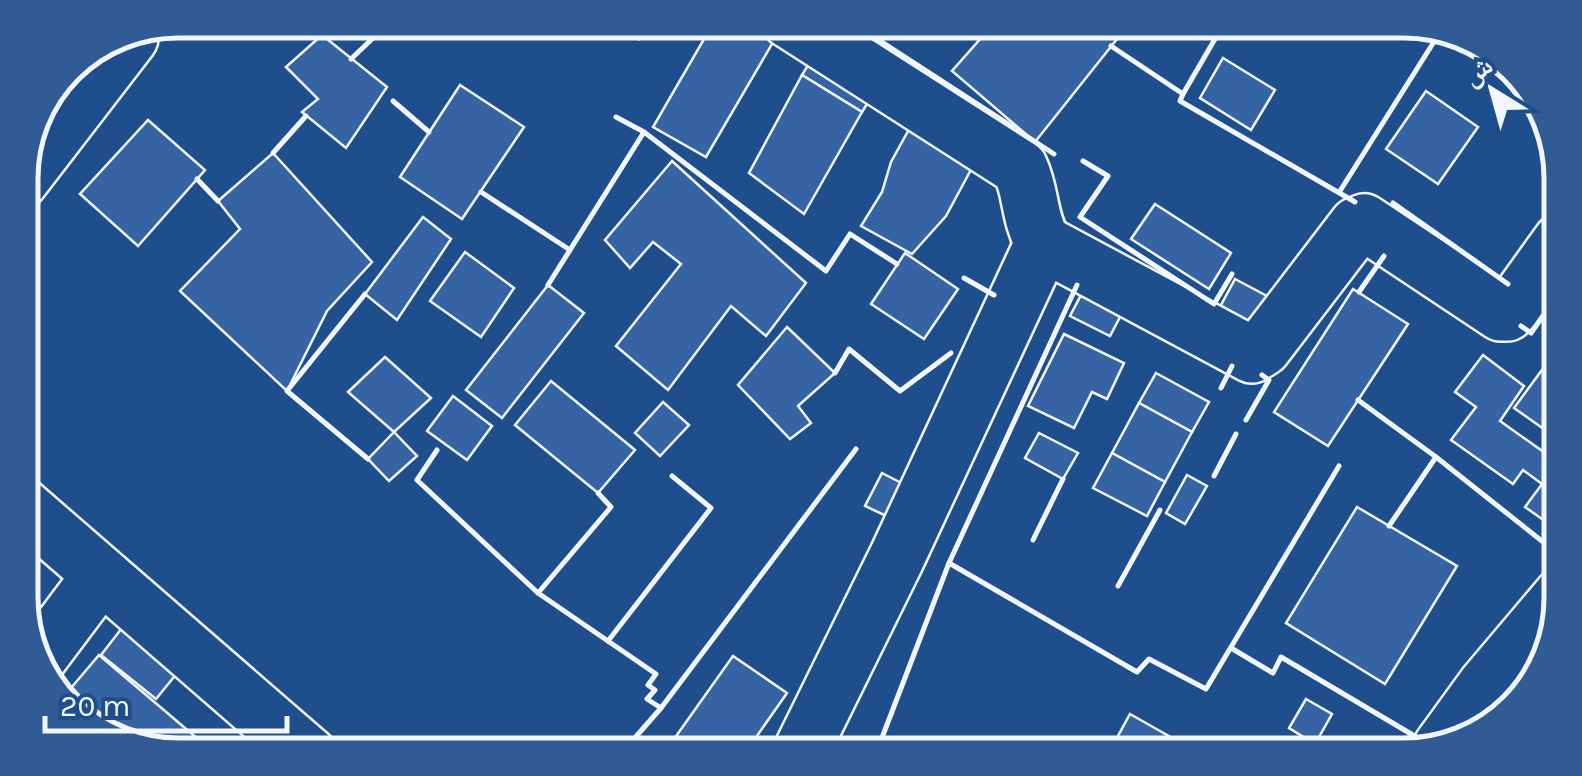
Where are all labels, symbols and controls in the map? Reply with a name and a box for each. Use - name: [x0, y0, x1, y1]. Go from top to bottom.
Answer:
- north arrow: [1442, 40, 1542, 140]
- text: ش: [1455, 48, 1499, 93]
- scale bar: [45, 671, 288, 733]
- text: 20 m: [60, 688, 130, 724]

